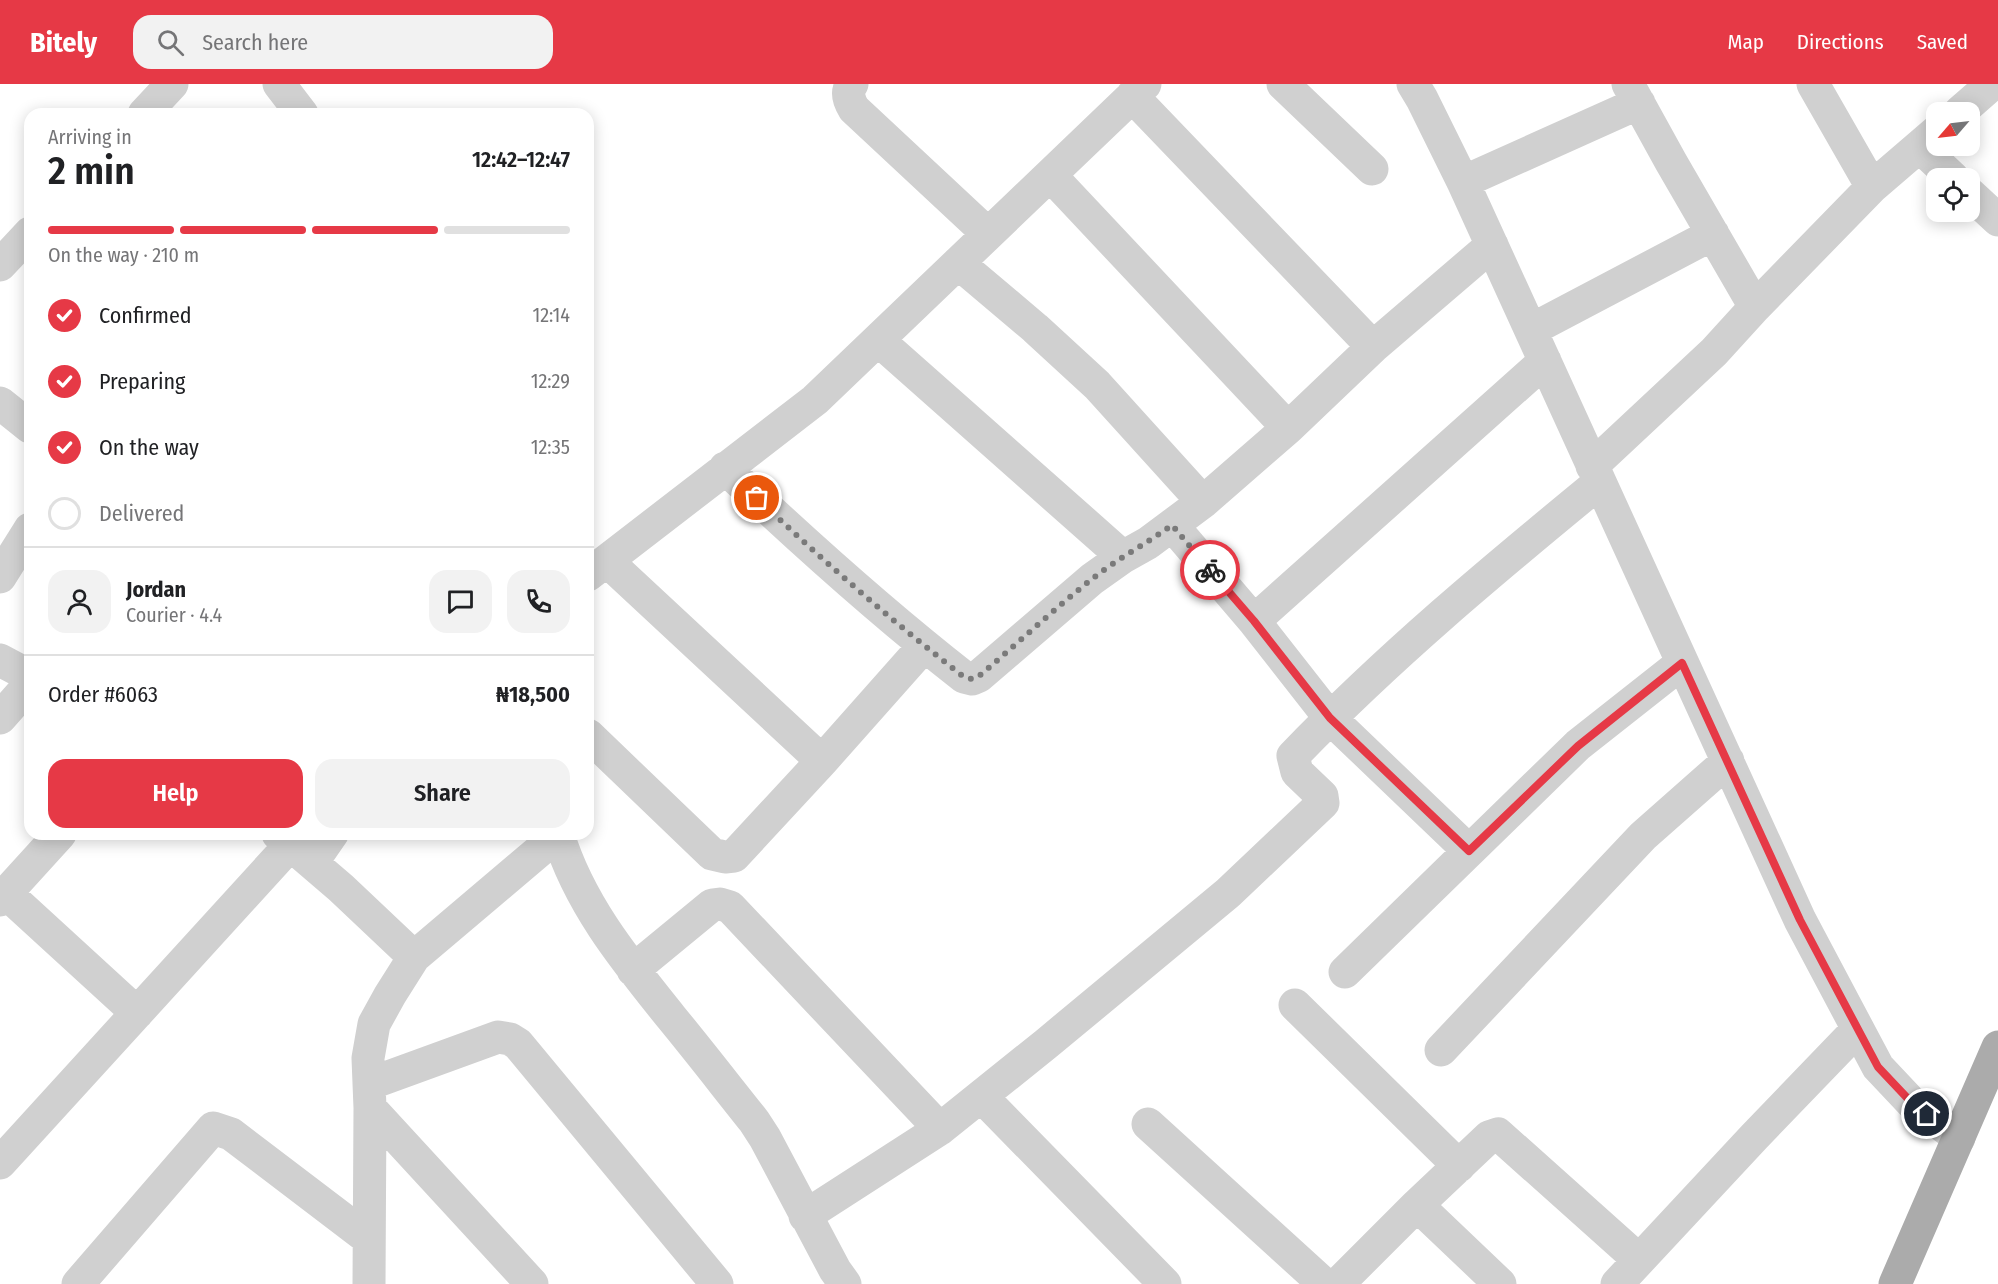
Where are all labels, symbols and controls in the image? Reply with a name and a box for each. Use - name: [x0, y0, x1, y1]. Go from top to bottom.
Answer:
- search box: [133, 15, 553, 69]
- text: Bitely: [30, 26, 97, 59]
- icon: search: [154, 26, 187, 59]
- text: Search here: [202, 29, 308, 56]
- text: Map: [1727, 29, 1764, 55]
- text: Directions: [1797, 29, 1884, 55]
- text: Saved: [1917, 29, 1968, 55]
- north arrow: [1926, 102, 1980, 156]
- map controls: [1926, 102, 1980, 222]
- text: Arriving in: [48, 125, 132, 149]
- text: 12:42–12:47: [472, 146, 570, 173]
- text: 2 min: [48, 148, 135, 194]
- button: locate: [1926, 168, 1980, 222]
- text: On the way · 210 m: [48, 243, 199, 267]
- icon: check: [48, 299, 81, 332]
- text: Confirmed: [99, 302, 192, 329]
- text: 12:14: [532, 303, 570, 327]
- icon: check: [48, 365, 81, 398]
- text: Preparing: [99, 368, 185, 395]
- text: 12:29: [531, 369, 570, 393]
- icon: check: [48, 431, 81, 464]
- text: On the way: [99, 434, 199, 461]
- text: 12:35: [531, 435, 570, 459]
- pin: [731, 472, 782, 523]
- icon: bag: [740, 481, 773, 514]
- text: Delivered: [99, 500, 184, 527]
- courier: [1180, 540, 1240, 600]
- icon: bike: [1194, 554, 1227, 587]
- button: person: [48, 570, 111, 633]
- button: chat: [429, 570, 492, 633]
- button: phone: [507, 570, 570, 633]
- text: Jordan: [126, 576, 186, 603]
- text: Courier · 4.4: [126, 603, 222, 627]
- text: Order #6063: [48, 681, 158, 708]
- text: ₦18,500: [496, 681, 570, 708]
- button: Help: [48, 759, 303, 828]
- button: Share: [315, 759, 570, 828]
- pin: [1901, 1088, 1952, 1139]
- icon: home: [1910, 1097, 1943, 1130]

